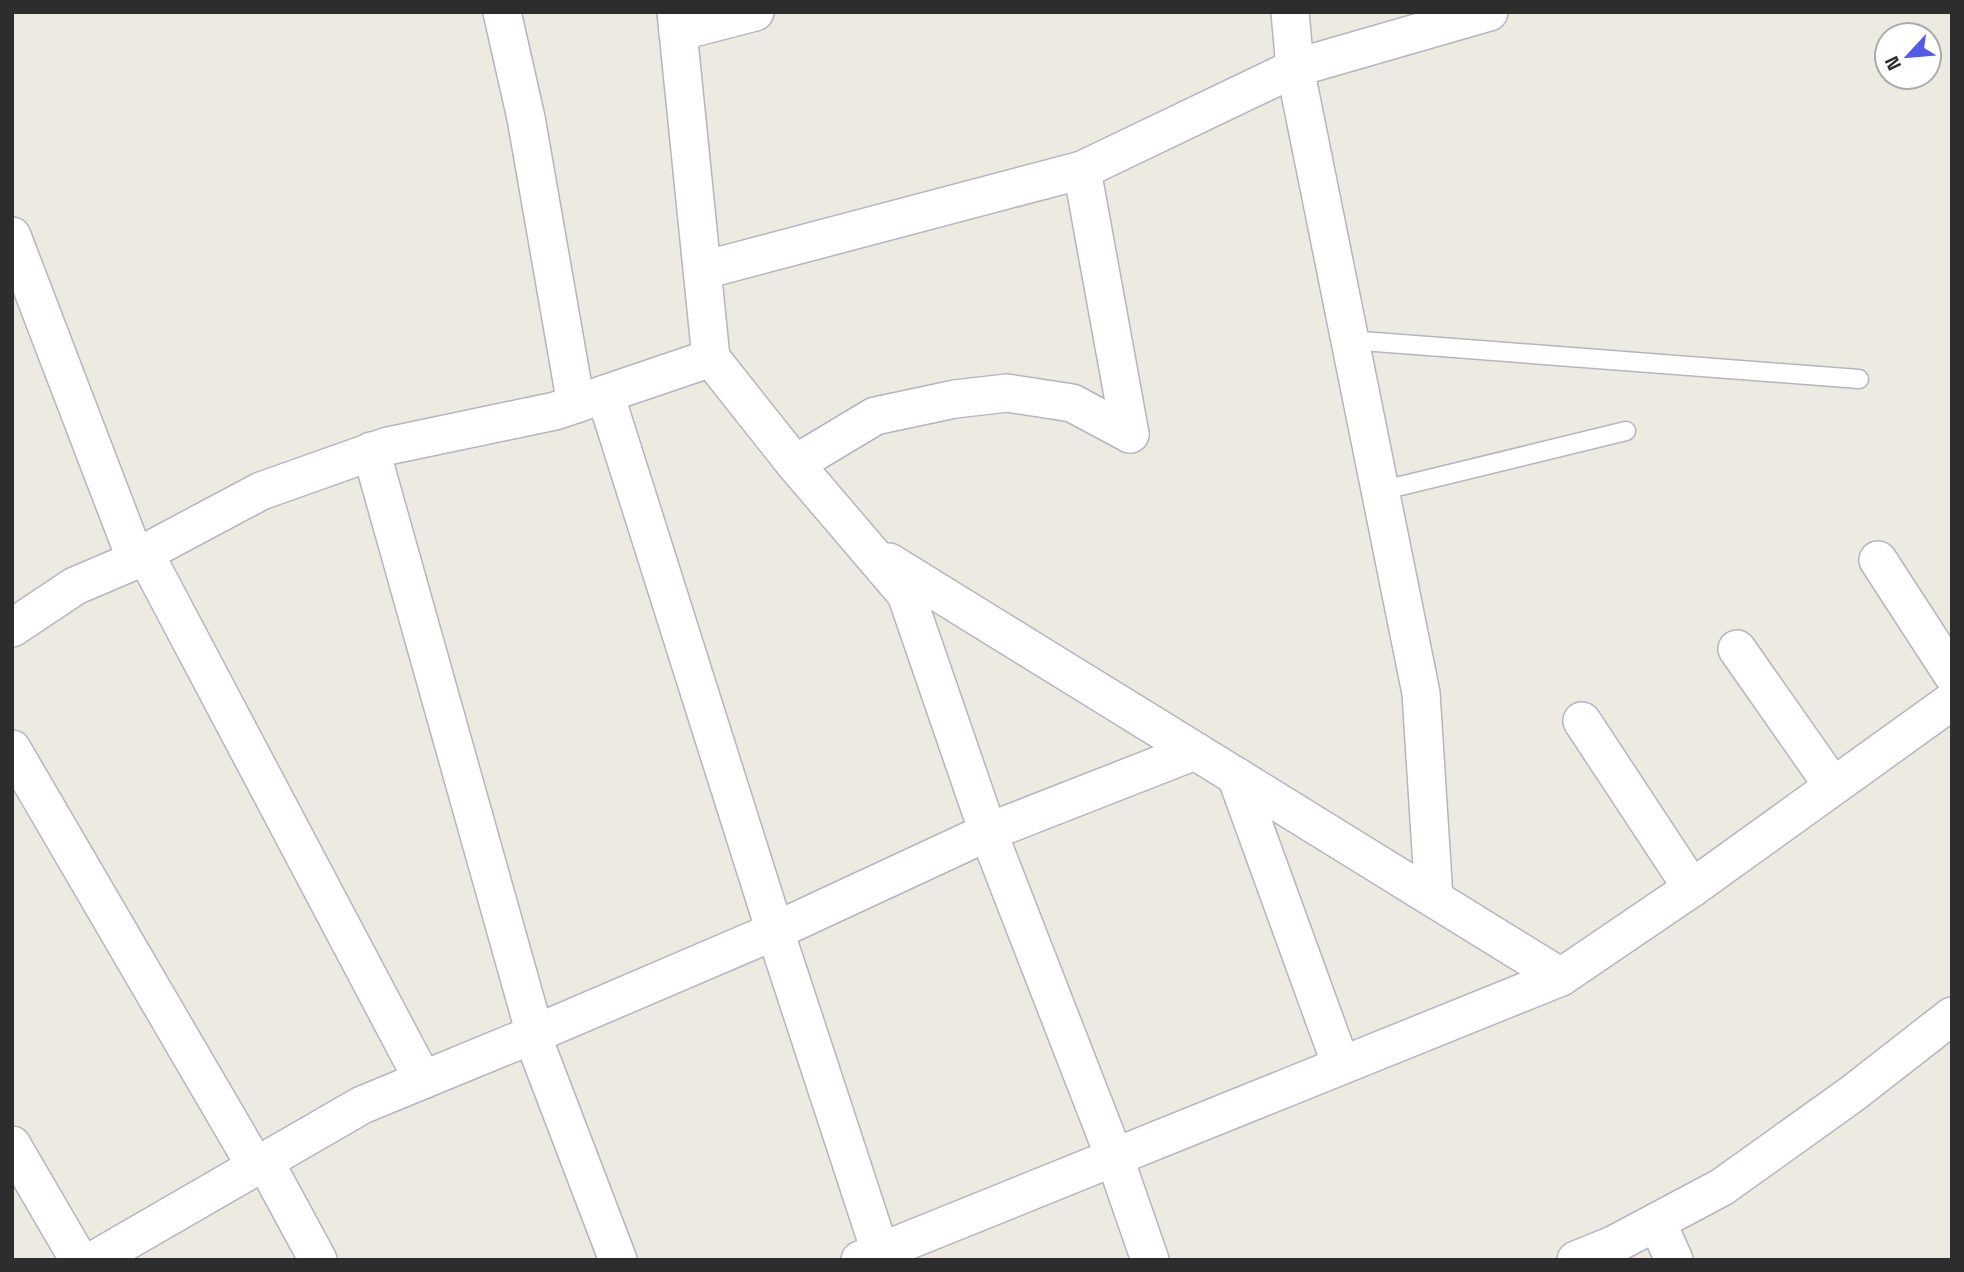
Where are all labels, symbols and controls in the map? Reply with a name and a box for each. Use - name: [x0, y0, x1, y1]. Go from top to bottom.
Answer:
- north arrow: [1873, 21, 1943, 91]
- text: N: [1879, 52, 1907, 74]

